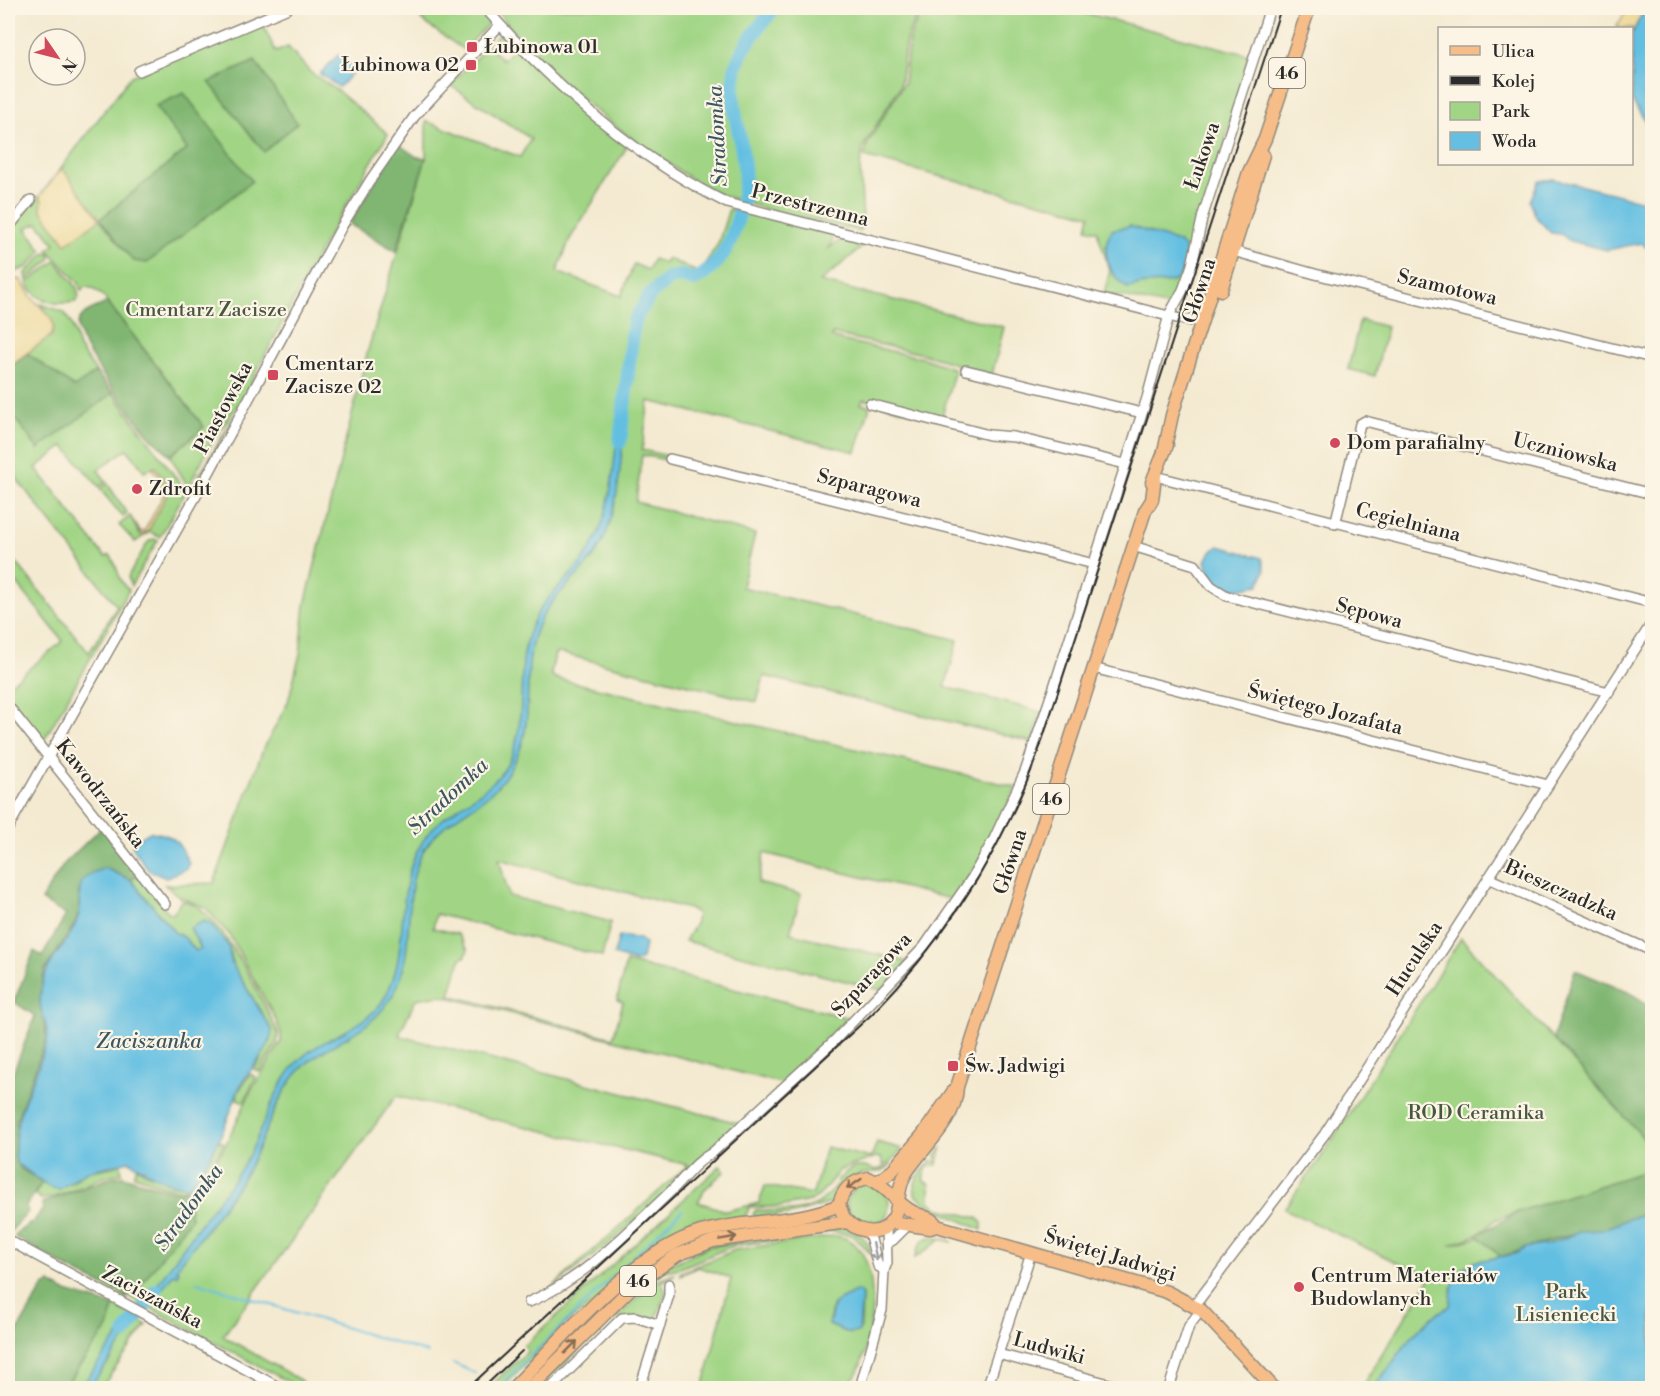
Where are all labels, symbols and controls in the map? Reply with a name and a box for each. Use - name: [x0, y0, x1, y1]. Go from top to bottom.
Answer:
- north arrow: [27, 27, 87, 87]
- legend: [1438, 27, 1633, 165]
- place label: Łubinowa 01: [484, 35, 599, 60]
- marker: Łubinowa 01: [465, 40, 479, 54]
- text: Ulica: [1492, 40, 1536, 63]
- place label: Łubinowa 02: [341, 53, 459, 78]
- text: N: [56, 54, 80, 76]
- marker: Łubinowa 02: [464, 58, 478, 72]
- road number: 46: [1269, 58, 1305, 88]
- text: Kolej: [1492, 70, 1535, 93]
- water label: Stradomka: [702, 84, 734, 187]
- text: Park: [1492, 100, 1531, 123]
- street label: Łukowa: [1180, 118, 1226, 193]
- text: Woda: [1491, 130, 1537, 153]
- street label: Przestrzenna: [749, 179, 872, 233]
- street label: Główna: [1178, 254, 1223, 327]
- street label: Szamotowa: [1395, 264, 1500, 312]
- park label: Cmentarz Zacisze: [125, 298, 287, 323]
- place label: Cmentarz Zacisze 02: [285, 352, 382, 400]
- street label: Piastowska: [189, 357, 259, 458]
- marker: Cmentarz Zacisze 02: [266, 368, 280, 382]
- street label: Uczniowska: [1510, 428, 1621, 478]
- place label: Dom parafialny: [1347, 431, 1486, 456]
- marker: Dom parafialny: [1328, 436, 1342, 450]
- street label: Szparagowa: [814, 464, 925, 514]
- place label: Zdrofit: [149, 477, 212, 502]
- marker: Zdrofit: [130, 482, 144, 496]
- street label: Cegielniana: [1353, 498, 1464, 548]
- street label: Sępowa: [1333, 593, 1406, 635]
- street label: Świętego Jozafata: [1245, 678, 1406, 742]
- street label: Kawodrzańska: [50, 734, 151, 854]
- water label: Stradomka: [402, 753, 494, 841]
- road number: 46: [1033, 784, 1069, 814]
- street label: Główna: [989, 825, 1034, 898]
- street label: Bieszczadzka: [1500, 855, 1622, 927]
- street label: Huculska: [1381, 916, 1449, 1001]
- street label: Szparagowa: [826, 927, 918, 1023]
- water label: Zaciszanka: [96, 1029, 202, 1055]
- place label: Św. Jadwigi: [965, 1053, 1066, 1079]
- marker: Św. Jadwigi: [946, 1059, 960, 1073]
- park label: ROD Ceramika: [1408, 1101, 1545, 1126]
- water label: Stradomka: [149, 1159, 230, 1257]
- one-way arrow: [845, 1178, 862, 1191]
- street label: Świętej Jadwigi: [1041, 1223, 1180, 1288]
- one-way arrow: [718, 1233, 737, 1244]
- one-way arrow: [870, 1242, 881, 1261]
- street label: Zaciszańska: [97, 1261, 207, 1335]
- place label: Centrum Materiałów Budowlanych: [1310, 1264, 1498, 1312]
- road number: 46: [620, 1266, 656, 1296]
- marker: Centrum Materiałów Budowlanych: [1292, 1280, 1306, 1294]
- park label: Park Lisieniecki: [1515, 1280, 1617, 1328]
- street label: Ludwiki: [1010, 1327, 1088, 1371]
- one-way arrow: [564, 1340, 579, 1355]

